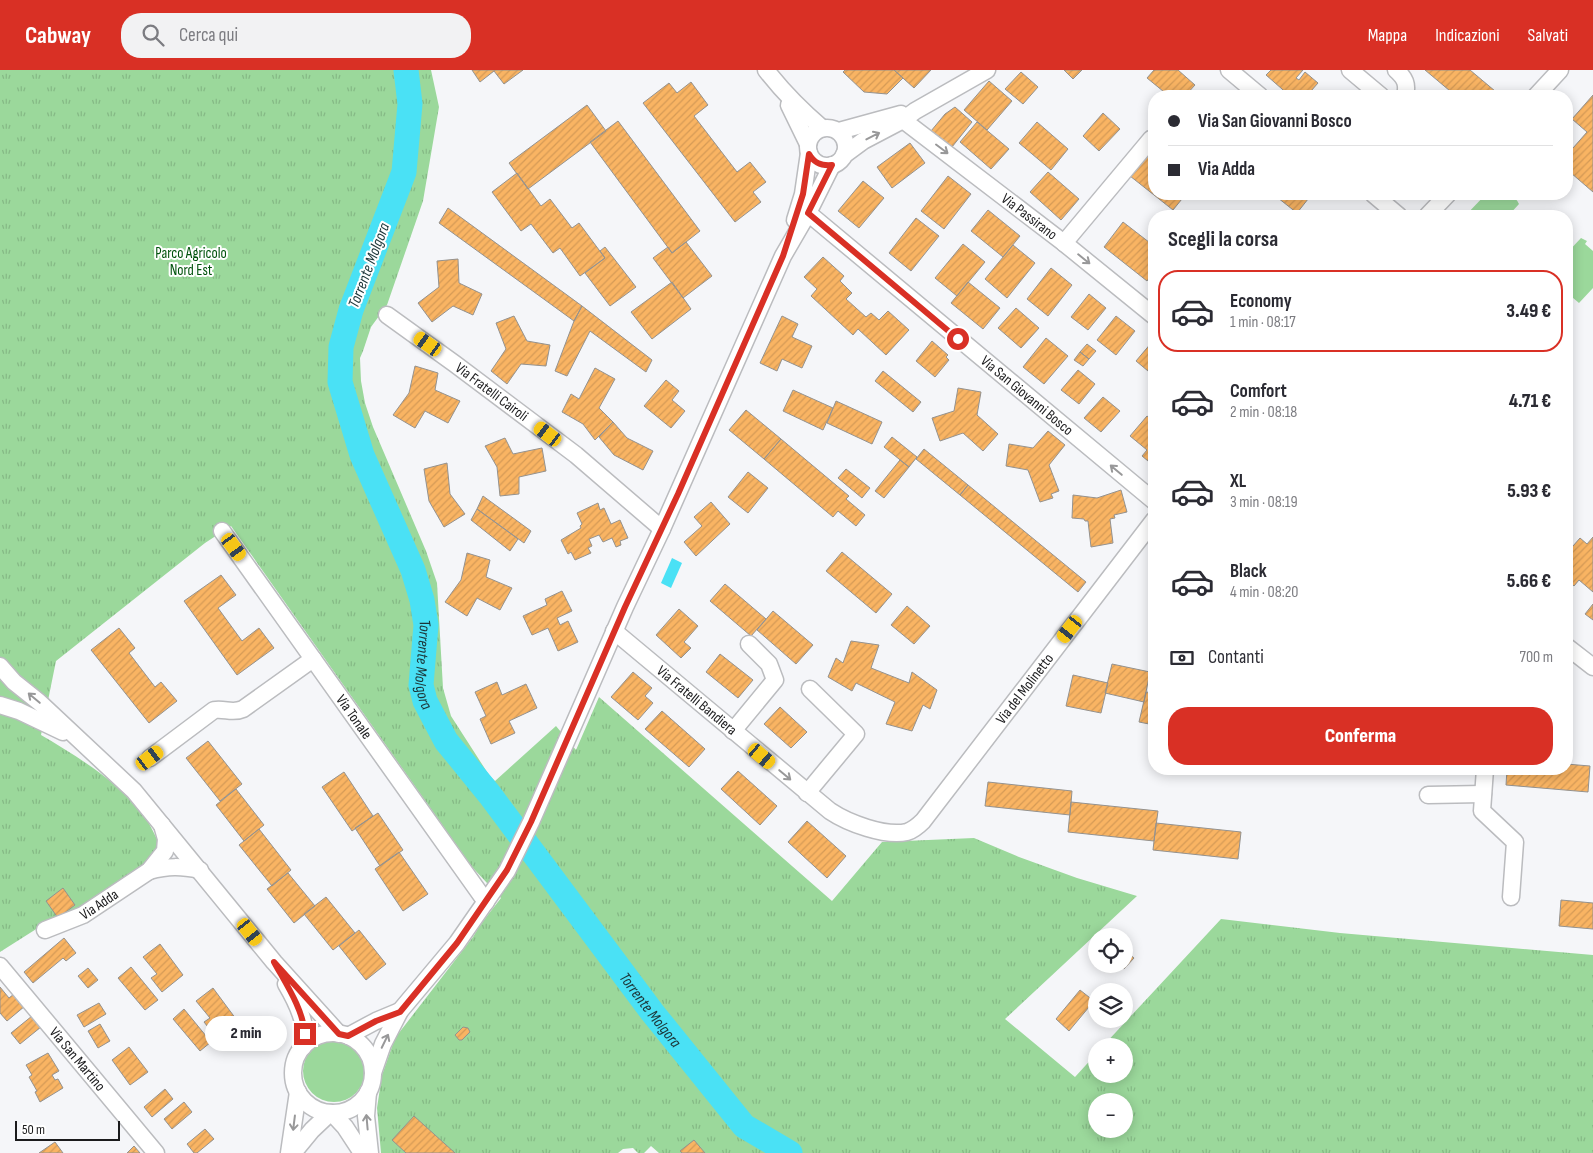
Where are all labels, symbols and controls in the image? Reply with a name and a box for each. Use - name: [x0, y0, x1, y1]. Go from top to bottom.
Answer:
- search box: [121, 13, 471, 58]
- text: Cabway: [25, 21, 91, 50]
- icon: search: [139, 21, 167, 49]
- text: Cerca qui: [179, 24, 238, 47]
- text: Mappa: [1368, 25, 1407, 46]
- text: Indicazioni: [1435, 25, 1500, 46]
- text: Salvati: [1528, 25, 1568, 46]
- text: Via San Giovanni Bosco: [1198, 110, 1352, 133]
- one-way arrow: [865, 131, 880, 141]
- one-way arrow: [935, 144, 948, 155]
- text: Via Adda: [1198, 158, 1255, 181]
- street label: Via Passirano: [997, 189, 1061, 244]
- water label: Torrente Molgora: [344, 220, 394, 311]
- text: Scegli la corsa: [1168, 226, 1278, 253]
- park label: Parco Agricolo Nord Est: [155, 244, 227, 280]
- one-way arrow: [1077, 254, 1090, 265]
- icon: car: [1170, 289, 1215, 334]
- text: Economy: [1230, 290, 1292, 313]
- text: 3.49 €: [1506, 300, 1551, 323]
- text: 1 min · 08:17: [1230, 313, 1296, 332]
- route start: [947, 328, 969, 350]
- car: [411, 329, 444, 359]
- street label: Via San Giovanni Bosco: [976, 352, 1077, 440]
- street label: Via Fratelli Cairoli: [451, 359, 532, 426]
- icon: car: [1170, 379, 1215, 424]
- text: Comfort: [1230, 380, 1287, 403]
- text: 4.71 €: [1509, 390, 1551, 413]
- text: 2 min · 08:18: [1230, 403, 1297, 422]
- car: [531, 419, 564, 449]
- one-way arrow: [1110, 465, 1123, 476]
- icon: car: [1170, 469, 1215, 514]
- text: XL: [1230, 470, 1246, 493]
- text: 5.93 €: [1507, 480, 1551, 503]
- text: 3 min · 08:19: [1230, 493, 1297, 512]
- car: [219, 530, 248, 564]
- icon: car: [1170, 559, 1215, 604]
- text: Black: [1230, 560, 1267, 583]
- text: 5.66 €: [1507, 570, 1551, 593]
- text: 4 min · 08:20: [1230, 583, 1299, 602]
- car: [1054, 613, 1085, 645]
- water label: Torrente Molgora: [410, 619, 436, 713]
- icon: cash: [1168, 644, 1196, 672]
- text: Contanti: [1208, 646, 1264, 669]
- text: 700 m: [1520, 648, 1553, 667]
- street label: Via del Molinetto: [992, 650, 1058, 728]
- street label: Via Fratelli Bandiera: [653, 662, 741, 740]
- street label: Via Tonale: [332, 691, 376, 743]
- one-way arrow: [28, 693, 41, 704]
- button: Conferma: [1168, 707, 1553, 765]
- car: [745, 741, 778, 771]
- car: [133, 743, 166, 773]
- one-way arrow: [779, 769, 792, 781]
- street label: Via Adda: [76, 885, 122, 924]
- car: [234, 916, 265, 948]
- map controls: [1088, 928, 1133, 1138]
- button: locate: [1088, 928, 1133, 973]
- water label: Torrente Molgora: [615, 969, 685, 1052]
- button: layers: [1088, 983, 1133, 1028]
- callout: 2 min: [205, 1016, 288, 1052]
- street label: Via San Martino: [45, 1023, 109, 1095]
- route end: [294, 1023, 316, 1045]
- text: 2 min: [230, 1024, 262, 1043]
- one-way arrow: [380, 1034, 390, 1049]
- button: +: [1088, 1038, 1133, 1083]
- button: −: [1088, 1093, 1133, 1138]
- one-way arrow: [289, 1114, 299, 1130]
- one-way arrow: [362, 1115, 372, 1131]
- scale bar: [15, 1118, 120, 1141]
- text: 50 m: [22, 1121, 45, 1138]

